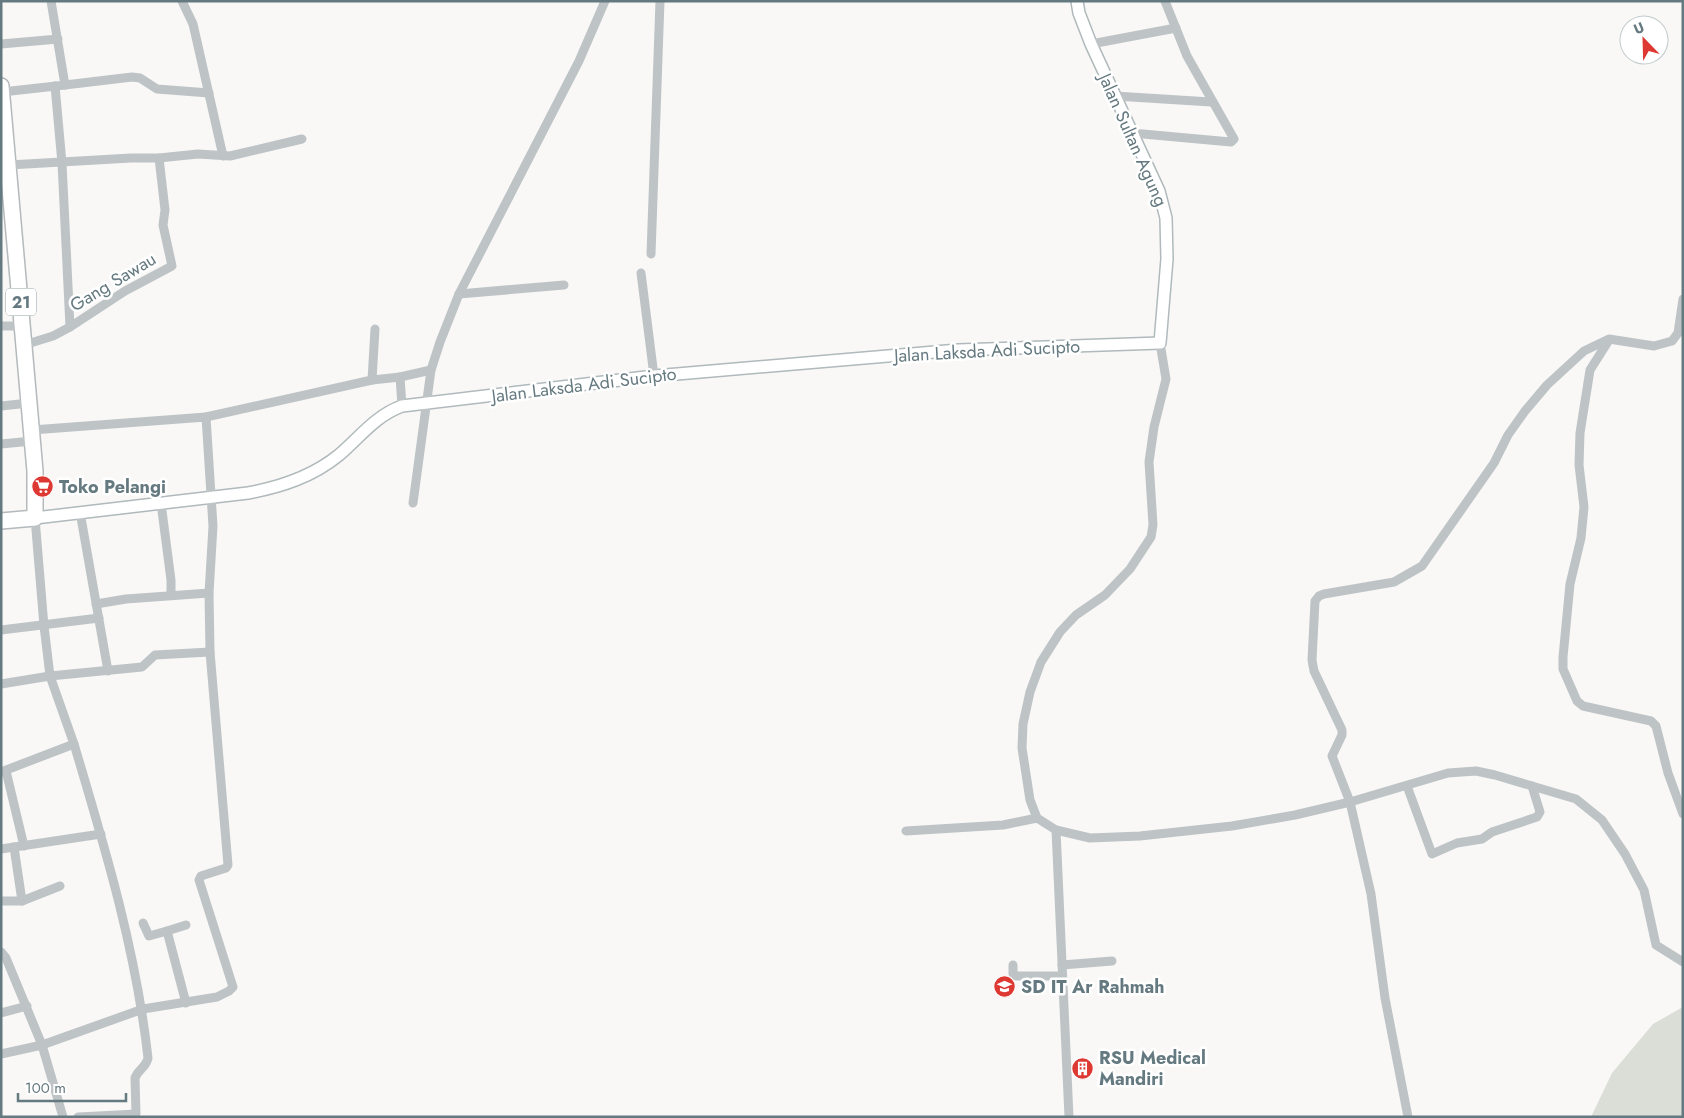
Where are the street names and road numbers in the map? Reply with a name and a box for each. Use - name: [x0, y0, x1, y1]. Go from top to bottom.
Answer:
- street label: Jalan Sultan Agung: [1091, 67, 1174, 211]
- street label: Gang Sawau: [65, 246, 161, 318]
- road number: 21: [6, 288, 36, 316]
- street label: Jalan Laksda Adi Sucipto: [891, 333, 1081, 369]
- street label: Jalan Laksda Adi Sucipto: [488, 361, 678, 409]

